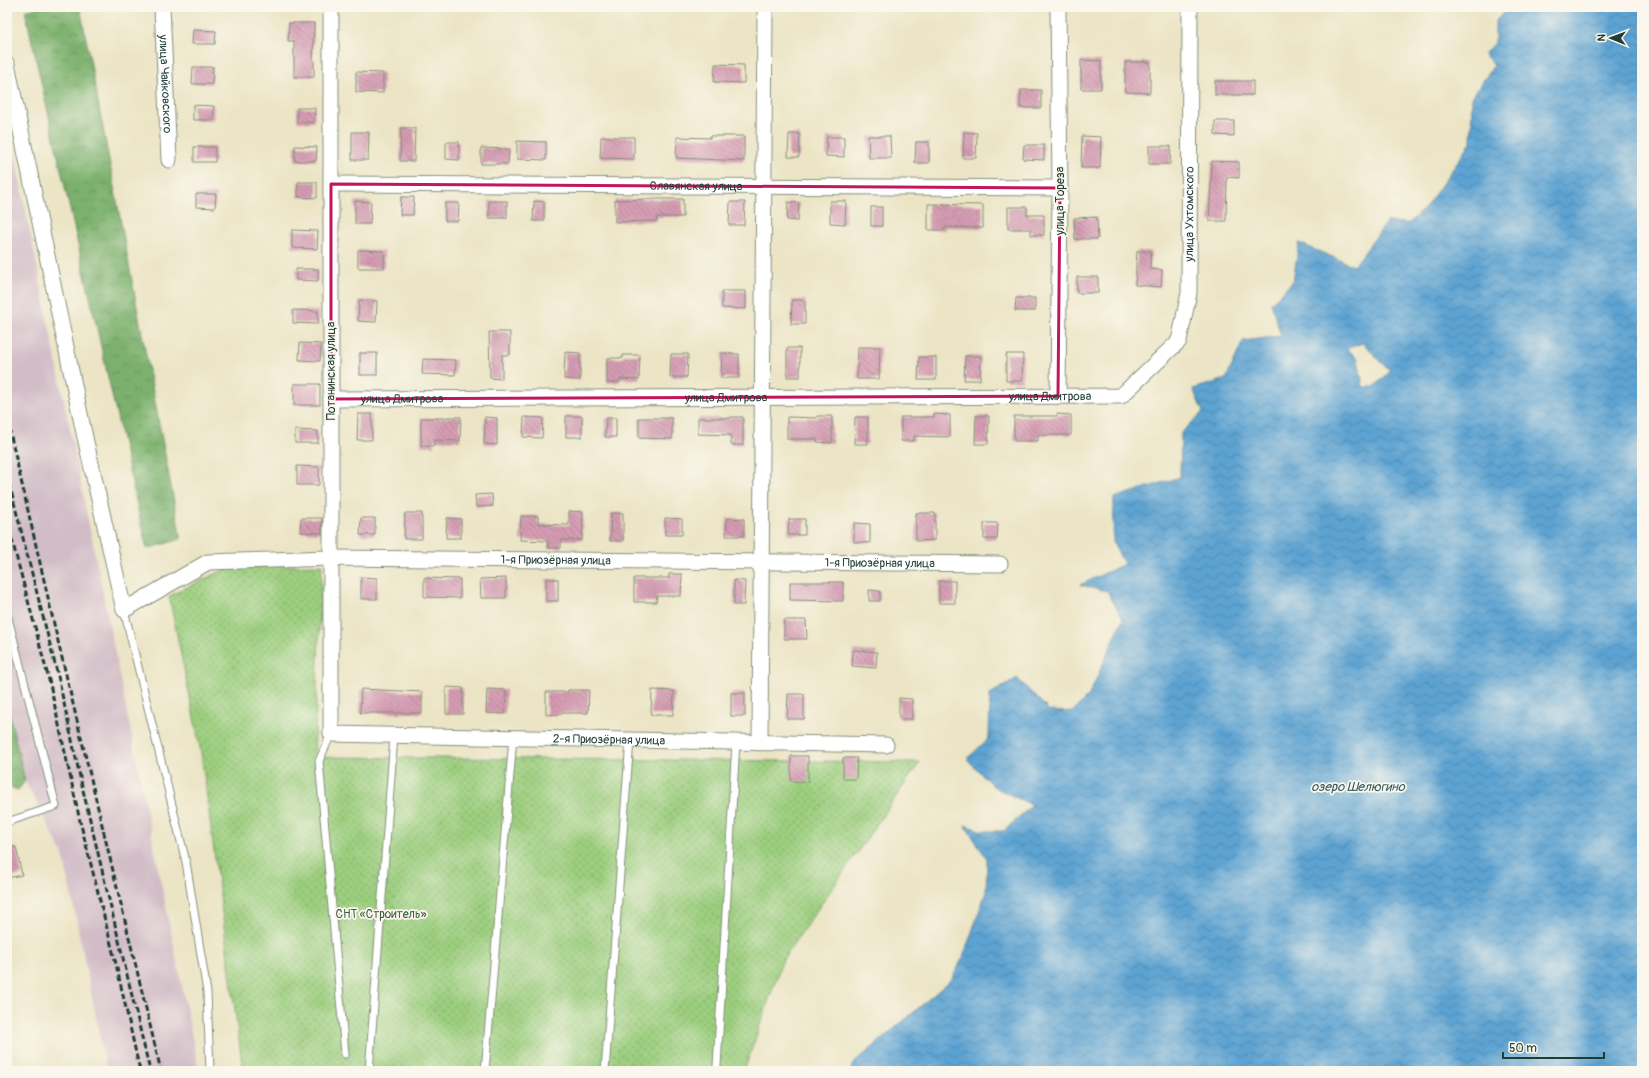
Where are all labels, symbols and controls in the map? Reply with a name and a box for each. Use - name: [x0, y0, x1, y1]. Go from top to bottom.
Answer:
- north arrow: [1591, 18, 1631, 58]
- street label: улица Чайковского: [156, 33, 175, 134]
- text: N: [1595, 33, 1608, 42]
- street label: улица Тореза: [1053, 166, 1068, 236]
- street label: улица Ухтомского: [1182, 166, 1197, 263]
- street label: Славянская улица: [649, 178, 743, 194]
- street label: Потанинская улица: [324, 321, 339, 420]
- street label: улица Дмитрова: [1008, 389, 1092, 404]
- street label: улица Дмитрова: [684, 390, 768, 405]
- street label: улица Дмитрова: [360, 391, 444, 406]
- street label: 1-я Приозёрная улица: [500, 552, 611, 568]
- street label: 1-я Приозёрная улица: [824, 555, 935, 571]
- street label: 2-я Приозёрная улица: [553, 731, 666, 748]
- water label: озеро Шелюгино: [1311, 779, 1406, 795]
- park label: СНТ «Строитель»: [336, 907, 426, 922]
- scale bar: [1503, 1034, 1604, 1060]
- text: 50 m: [1509, 1041, 1537, 1056]

